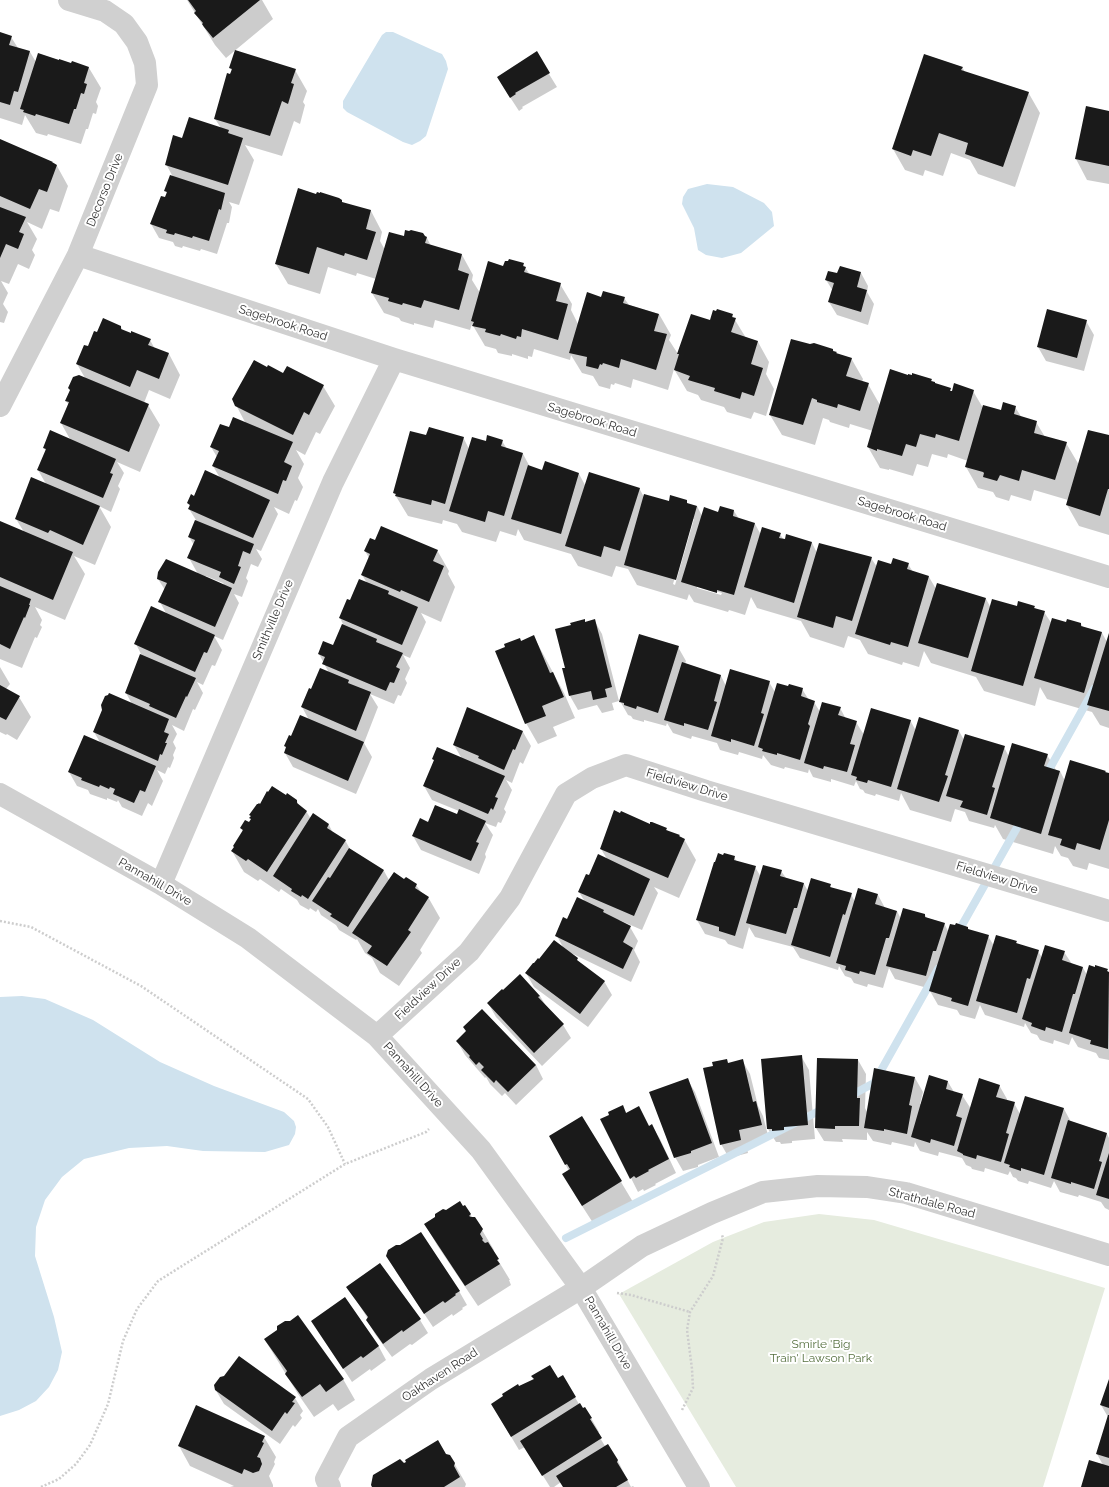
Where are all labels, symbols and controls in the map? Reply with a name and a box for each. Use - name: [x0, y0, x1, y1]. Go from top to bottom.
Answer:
- street label: Decorso Drive: [84, 151, 126, 229]
- street label: Sagebrook Road: [237, 302, 329, 344]
- street label: Sagebrook Road: [546, 400, 638, 440]
- street label: Sagebrook Road: [856, 494, 948, 534]
- street label: Smithville Drive: [250, 578, 296, 662]
- street label: Fieldview Drive: [644, 766, 730, 804]
- street label: Pannahill Drive: [116, 855, 194, 909]
- street label: Fieldview Drive: [954, 859, 1040, 897]
- street label: Fieldview Drive: [392, 955, 464, 1023]
- street label: Pannahill Drive: [380, 1040, 446, 1110]
- street label: Strathdale Road: [887, 1185, 977, 1221]
- street label: Pannahill Drive: [581, 1294, 635, 1372]
- park label: Smirle 'Big Train' Lawson Park: [770, 1337, 872, 1365]
- street label: Oakhaven Road: [399, 1345, 481, 1405]

